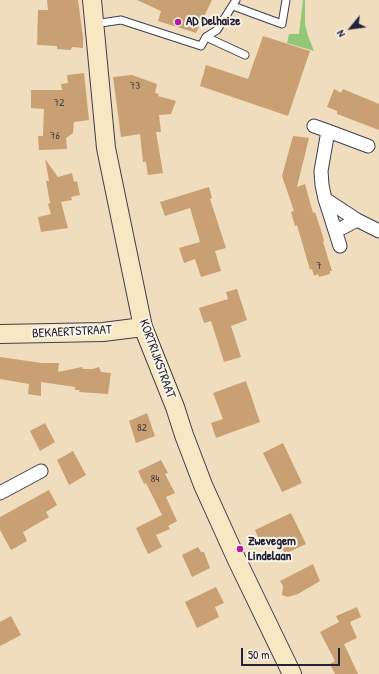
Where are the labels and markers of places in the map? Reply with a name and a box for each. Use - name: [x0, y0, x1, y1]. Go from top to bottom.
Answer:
- place label: AD Delhaize: [186, 14, 241, 30]
- marker: AD Delhaize: [173, 17, 183, 27]
- place label: Zwevegem Lindelaan: [248, 534, 296, 565]
- marker: Zwevegem Lindelaan: [235, 544, 245, 554]

